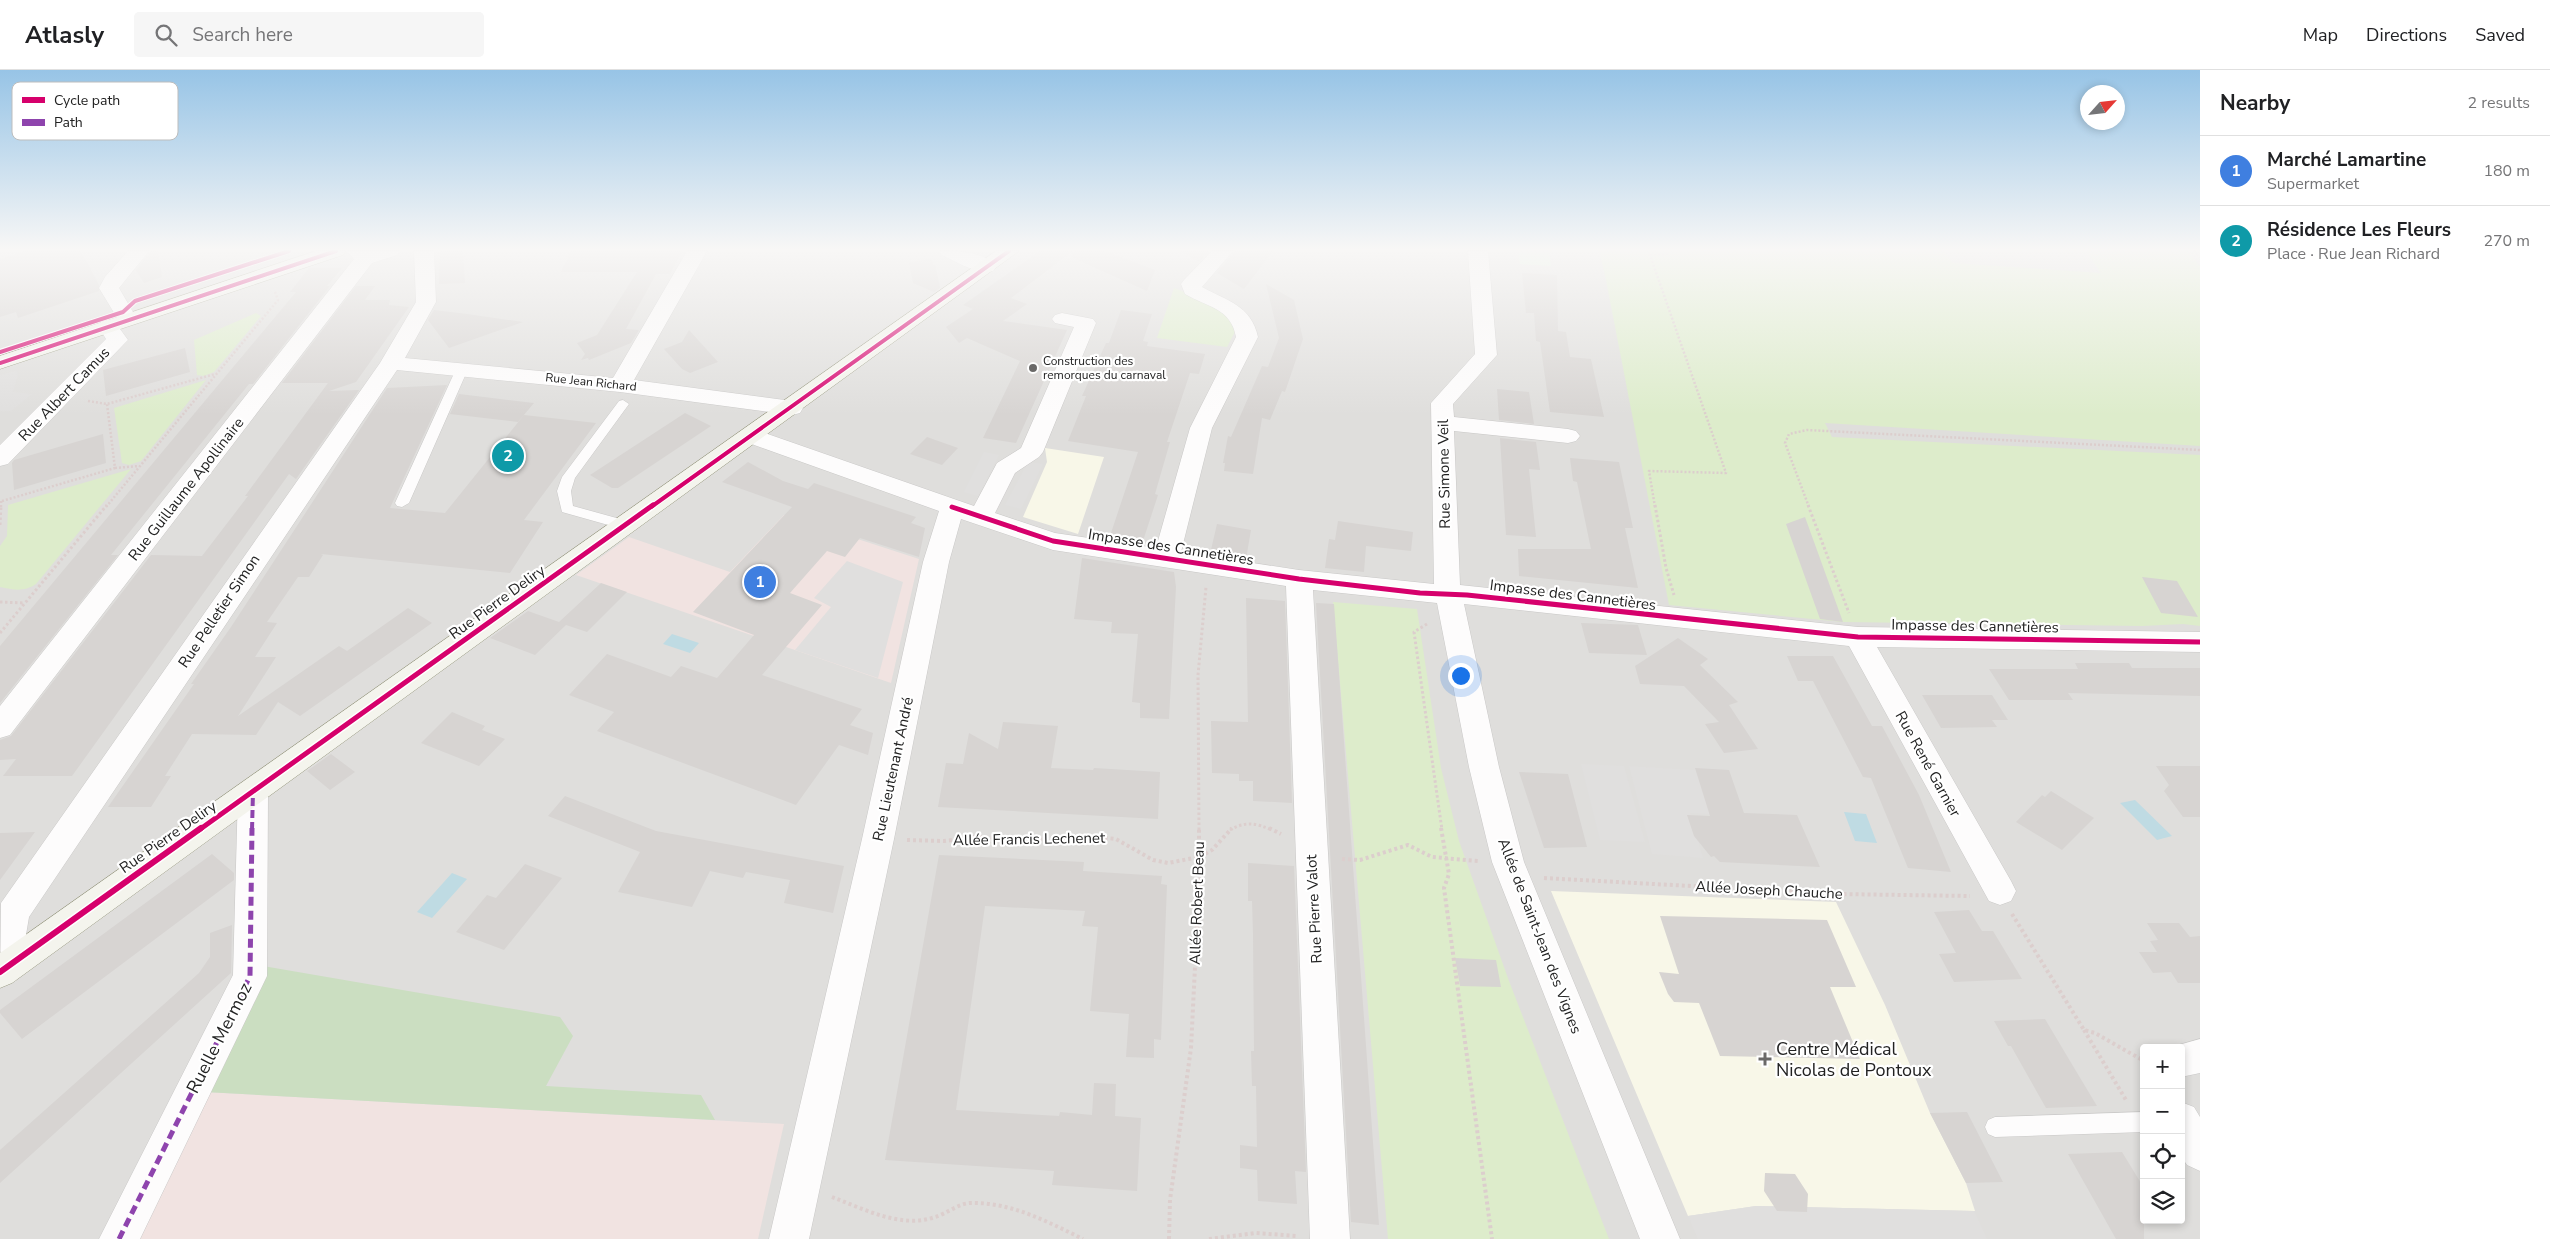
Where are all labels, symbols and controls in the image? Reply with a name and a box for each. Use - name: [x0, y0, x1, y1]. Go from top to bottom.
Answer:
- search box: [134, 12, 484, 57]
- text: Atlasly: [25, 19, 104, 51]
- icon: search: [152, 21, 180, 49]
- text: Search here: [192, 22, 293, 48]
- text: Map: [2303, 23, 2338, 47]
- text: Directions: [2366, 23, 2447, 47]
- text: Saved: [2475, 23, 2525, 47]
- legend: [12, 82, 178, 140]
- north arrow: [2080, 85, 2125, 130]
- text: Nearby: [2220, 89, 2290, 117]
- text: Cycle path: [54, 91, 120, 110]
- text: 2 results: [2468, 92, 2530, 114]
- text: Path: [54, 113, 83, 132]
- text: Marché Lamartine: [2267, 147, 2426, 173]
- text: 1: [2231, 160, 2241, 182]
- text: 180 m: [2483, 160, 2530, 182]
- text: Supermarket: [2267, 173, 2359, 195]
- text: Résidence Les Fleurs: [2267, 217, 2451, 243]
- text: 2: [2231, 230, 2241, 252]
- text: 270 m: [2483, 230, 2530, 252]
- text: Place · Rue Jean Richard: [2267, 243, 2440, 265]
- street label: Rue Albert Camus: [14, 343, 114, 445]
- place label: Construction des remorques du carnaval: [1043, 353, 1166, 383]
- marker: Construction des remorques du carnaval: [1027, 362, 1039, 374]
- street label: Rue Jean Richard: [545, 369, 637, 395]
- street label: Rue Guillaume Apollinaire: [124, 413, 248, 565]
- street label: Rue Simone Veil: [1433, 418, 1455, 529]
- pin: 2: [492, 437, 524, 475]
- street label: Impasse des Cannetières: [1087, 524, 1255, 570]
- street label: Rue Pelletier Simon: [174, 550, 264, 672]
- street label: Rue Pierre Deliry: [445, 560, 549, 644]
- pin: 1: [744, 563, 776, 601]
- street label: Impasse des Cannetières: [1489, 575, 1657, 615]
- street label: Impasse des Cannetières: [1891, 615, 2059, 637]
- your location: [1448, 663, 1474, 689]
- street label: Rue Lieutenant André: [868, 695, 918, 843]
- street label: Rue René Garnier: [1891, 708, 1966, 821]
- street label: Rue Pierre Deliry: [115, 796, 221, 878]
- street label: Allée Francis Lechenet: [953, 828, 1106, 850]
- street label: Allée de Saint-Jean des Vignes: [1493, 835, 1587, 1037]
- street label: Allée Robert Beau: [1185, 841, 1209, 965]
- street label: Rue Pierre Valot: [1301, 853, 1327, 964]
- street label: Allée Joseph Chauche: [1695, 876, 1843, 904]
- street label: Ruelle Mermoz: [181, 978, 257, 1098]
- place label: Centre Médical Nicolas de Pontoux: [1776, 1037, 1932, 1082]
- map controls: [2140, 1044, 2185, 1224]
- button: +: [2140, 1044, 2185, 1089]
- marker: Centre Médical Nicolas de Pontoux: [1758, 1052, 1772, 1066]
- button: −: [2140, 1089, 2185, 1134]
- button: locate: [2140, 1134, 2185, 1179]
- button: layers: [2140, 1179, 2185, 1224]

